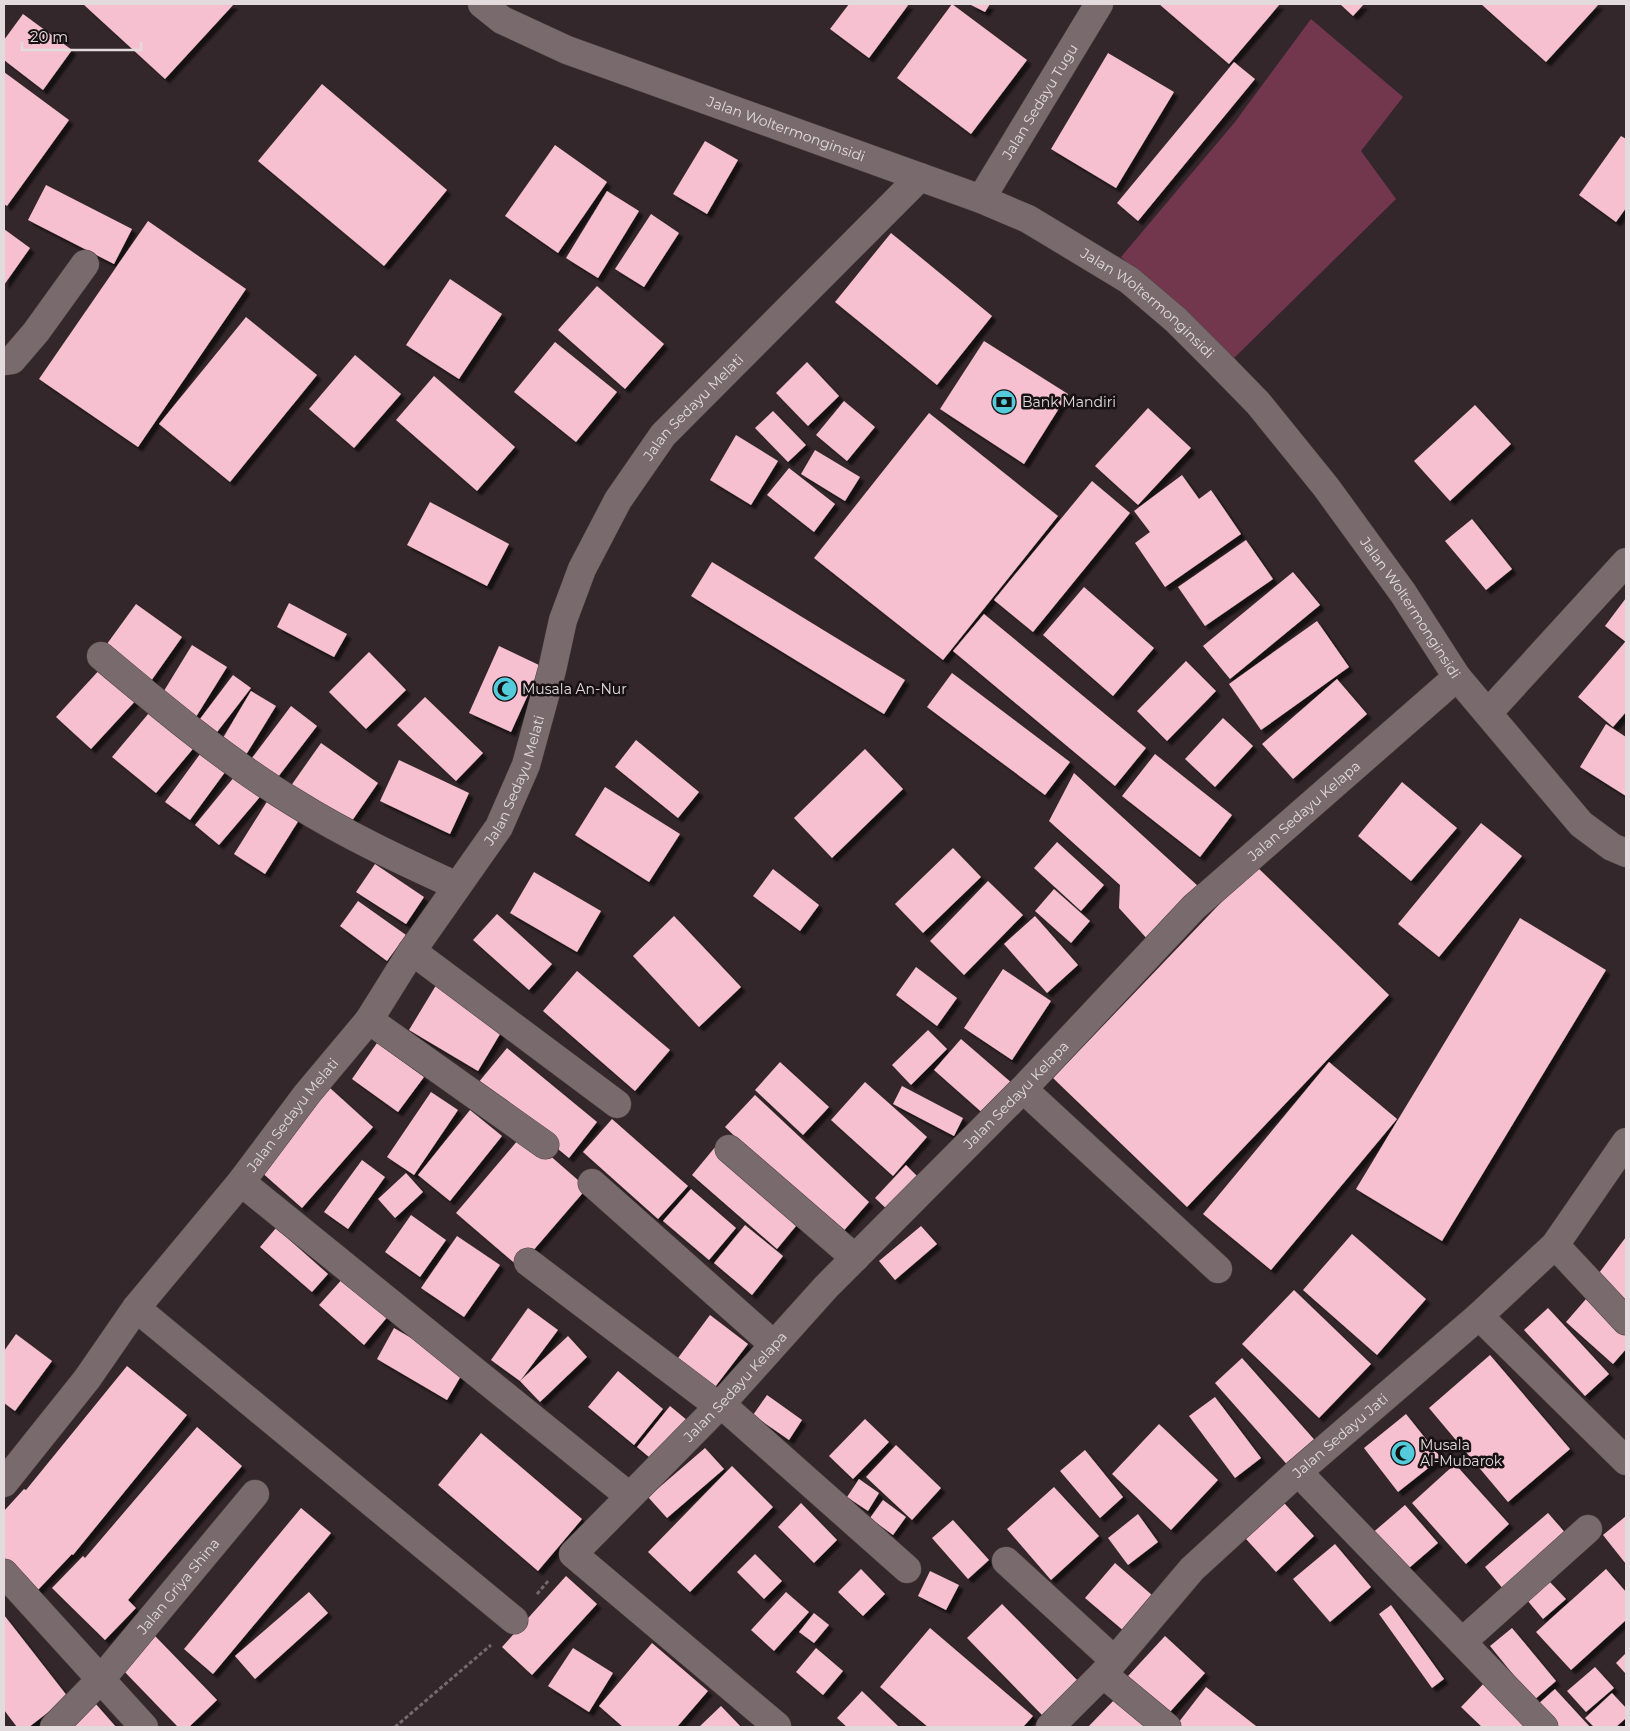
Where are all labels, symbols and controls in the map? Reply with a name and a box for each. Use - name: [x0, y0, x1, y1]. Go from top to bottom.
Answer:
- scale bar: [22, 20, 141, 52]
- text: 20 m: [30, 27, 68, 46]
- street label: Jalan Sedayu Tugu: [998, 40, 1082, 163]
- street label: Jalan Woltermonginsidi: [704, 92, 868, 166]
- street label: Jalan Woltermonginsidi: [1077, 243, 1218, 362]
- street label: Jalan Sedayu Melati: [639, 351, 747, 465]
- bank icon: Bank Mandiri: [991, 389, 1017, 415]
- place label: Bank Mandiri: [1022, 393, 1116, 411]
- street label: Jalan Woltermonginsidi: [1356, 533, 1465, 682]
- mosque icon: Musala An-Nur: [492, 676, 518, 702]
- place label: Musala An-Nur: [522, 680, 627, 698]
- street label: Jalan Sedayu Melati: [479, 713, 548, 850]
- street label: Jalan Sedayu Kelapa: [1243, 757, 1364, 865]
- street label: Jalan Sedayu Kelapa: [959, 1037, 1073, 1153]
- street label: Jalan Sedayu Melati: [242, 1054, 342, 1176]
- street label: Jalan Sedayu Kelapa: [679, 1328, 791, 1446]
- street label: Jalan Sedayu Jati: [1288, 1389, 1392, 1482]
- place label: Musala Al-Mubarok: [1420, 1436, 1503, 1470]
- mosque icon: Musala Al-Mubarok: [1390, 1440, 1416, 1466]
- street label: Jalan Griya Shina: [133, 1535, 223, 1639]

